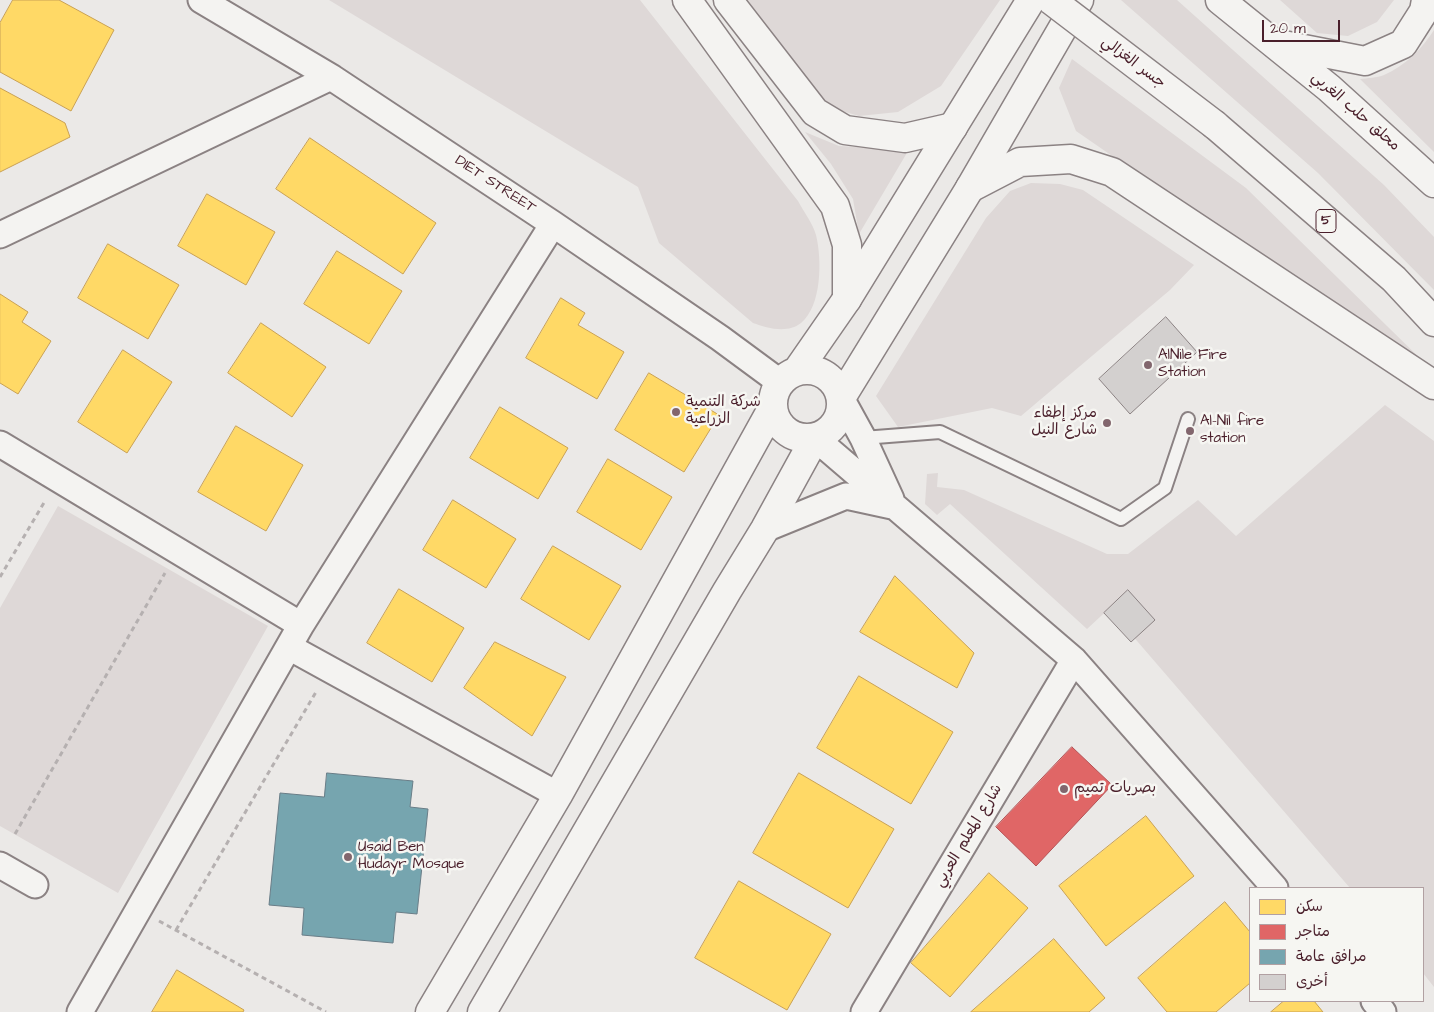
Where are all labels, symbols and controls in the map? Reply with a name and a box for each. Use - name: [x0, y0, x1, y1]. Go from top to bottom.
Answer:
- scale bar: [1264, 10, 1342, 42]
- text: 20 m: [1270, 18, 1306, 39]
- street label: جسر الغزالي: [1098, 33, 1168, 93]
- street label: محلق حلب الغربي: [1307, 69, 1403, 155]
- street label: DIET STREET: [451, 152, 539, 218]
- road number: 5: [1316, 210, 1336, 232]
- place label: AlNile Fire Station: [1158, 347, 1227, 382]
- marker: AlNile Fire Station: [1142, 359, 1154, 371]
- place label: شركة التنمية الزراعية: [686, 394, 761, 429]
- place label: مركز إطفاء شارع النيل: [1031, 405, 1097, 440]
- marker: شركة التنمية الزراعية: [670, 406, 682, 418]
- place label: Al-Nil fire station: [1200, 413, 1264, 448]
- marker: مركز إطفاء شارع النيل: [1101, 417, 1113, 429]
- marker: Al-Nil fire station: [1184, 425, 1196, 437]
- place label: بصريات تميم: [1074, 780, 1156, 798]
- street label: شارع المعلم العربي: [931, 781, 1007, 891]
- marker: بصريات تميم: [1058, 783, 1070, 795]
- place label: Usaid Ben Hudayr Mosque: [358, 839, 464, 874]
- marker: Usaid Ben Hudayr Mosque: [342, 851, 354, 863]
- legend: [1249, 887, 1424, 1002]
- text: سكن: [1296, 896, 1323, 917]
- text: متاجر: [1296, 921, 1330, 942]
- text: مرافق عامة: [1296, 946, 1366, 967]
- text: أخرى: [1296, 971, 1328, 992]

